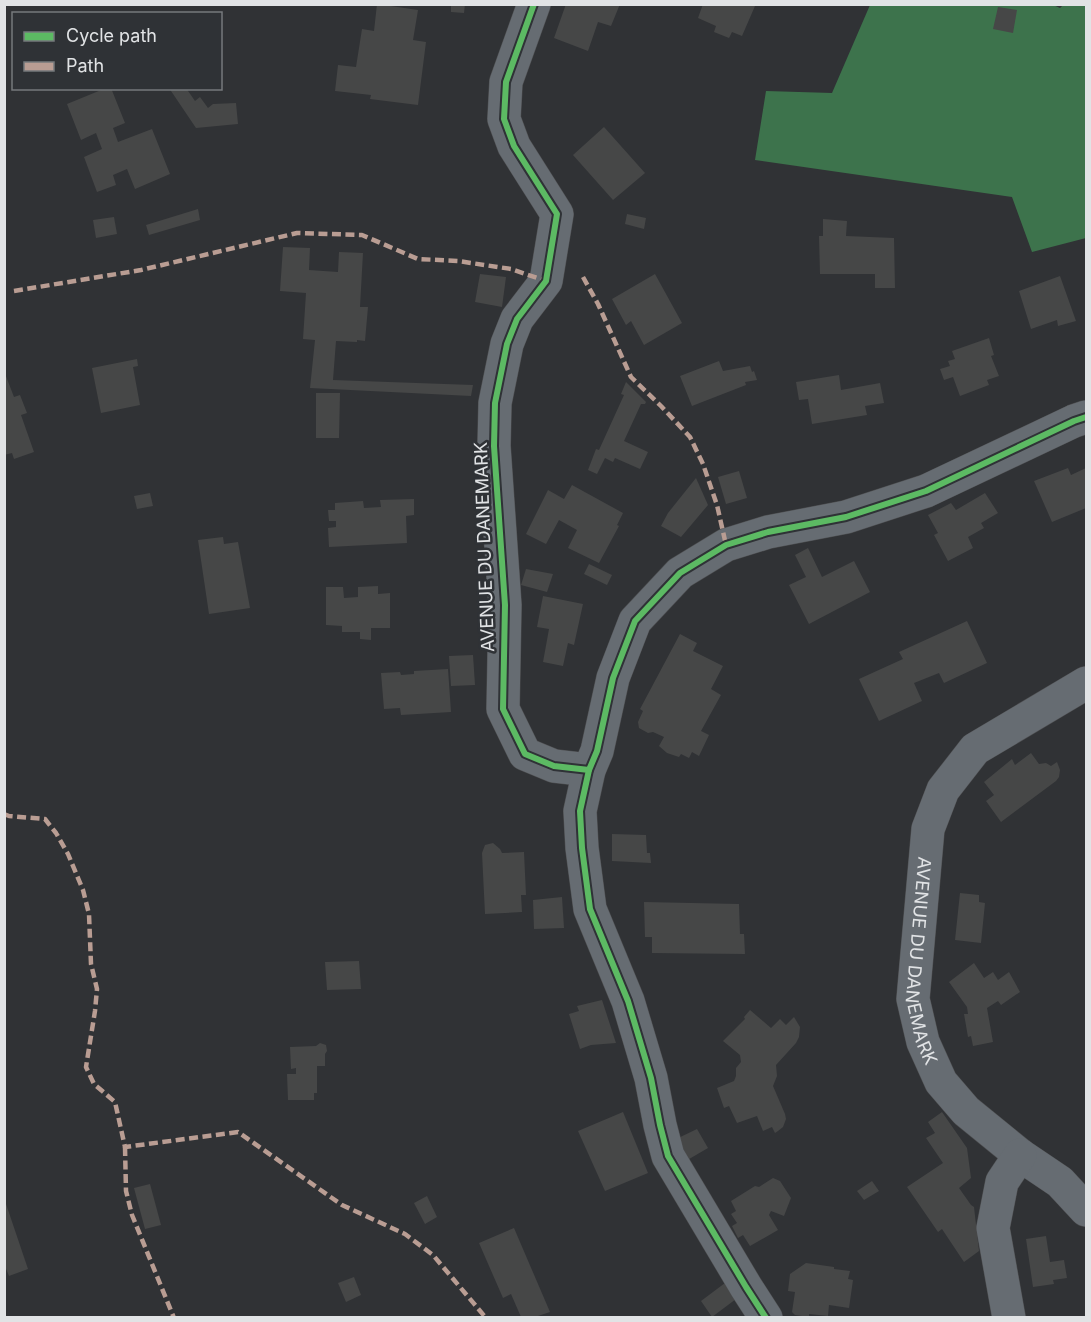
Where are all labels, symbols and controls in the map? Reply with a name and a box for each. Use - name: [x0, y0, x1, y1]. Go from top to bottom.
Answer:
- legend: [12, 12, 222, 90]
- text: Cycle path: [66, 25, 157, 46]
- text: Path: [66, 55, 104, 76]
- street label: AVENUE DU DANEMARK: [470, 442, 498, 652]
- street label: AVENUE DU DANEMARK: [902, 856, 942, 1068]

